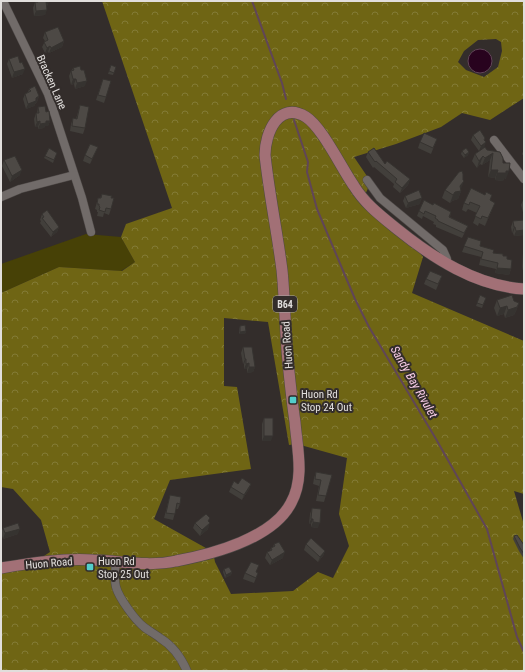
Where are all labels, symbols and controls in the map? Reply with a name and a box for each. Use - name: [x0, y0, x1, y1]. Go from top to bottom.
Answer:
- street label: Bracken Lane: [34, 53, 69, 111]
- road number: B64: [273, 296, 297, 312]
- street label: Huon Road: [279, 321, 296, 369]
- water label: Sandy Bay Rivulet: [388, 343, 441, 421]
- place label: Huon Rd Stop 24 Out: [301, 388, 352, 414]
- marker: Huon Rd Stop 24 Out: [288, 395, 298, 405]
- street label: Huon Road: [25, 555, 73, 572]
- place label: Huon Rd Stop 25 Out: [98, 555, 149, 581]
- marker: Huon Rd Stop 25 Out: [85, 562, 95, 572]

